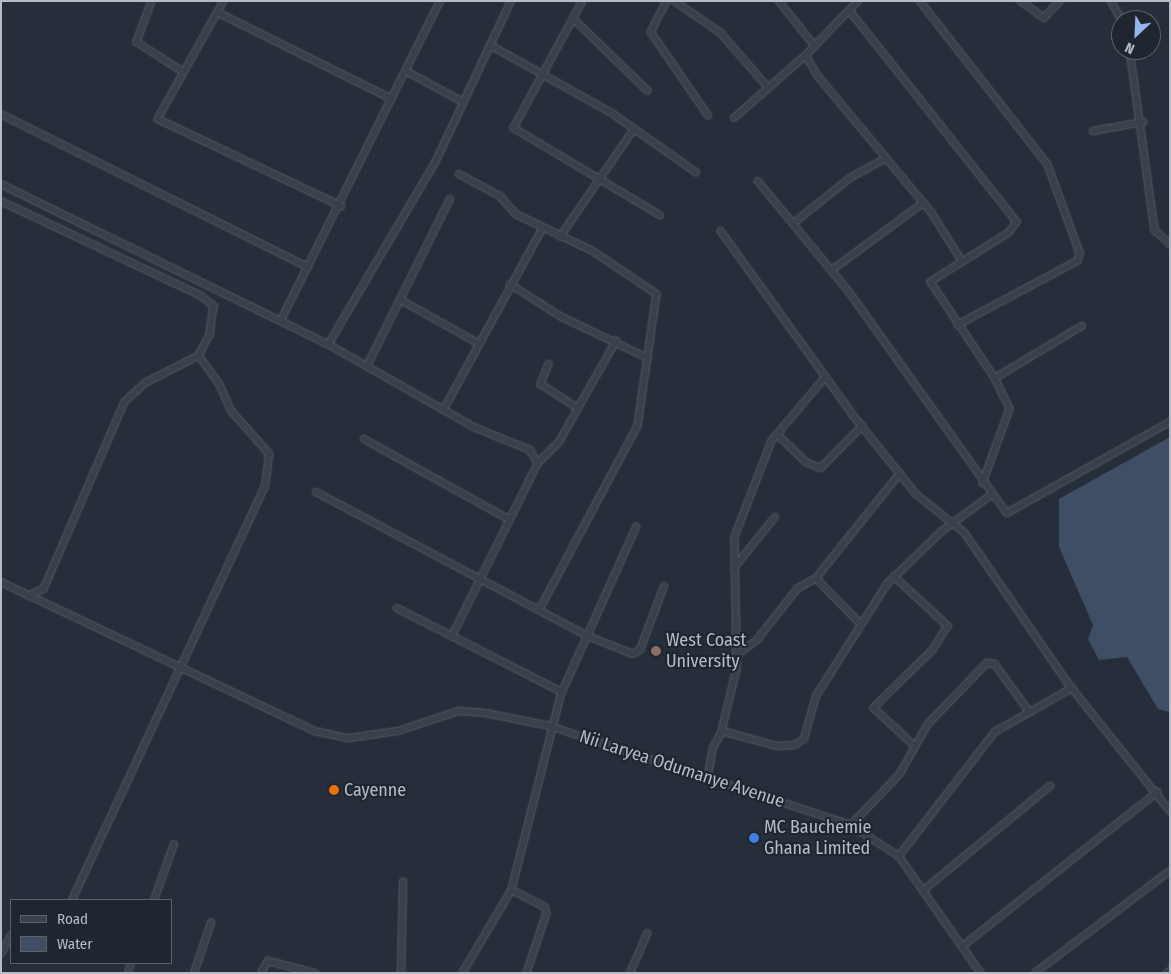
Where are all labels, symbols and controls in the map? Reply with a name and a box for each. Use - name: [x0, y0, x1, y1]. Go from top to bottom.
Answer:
- north arrow: [1111, 10, 1161, 60]
- text: N: [1122, 39, 1137, 58]
- place label: West Coast University: [666, 630, 746, 672]
- marker: West Coast University: [650, 645, 662, 657]
- street label: Nii Laryea Odumanye Avenue: [577, 726, 787, 812]
- place label: Cayenne: [344, 779, 406, 801]
- marker: Cayenne: [328, 784, 340, 796]
- place label: MC Bauchemie Ghana Limited: [764, 817, 871, 860]
- marker: MC Bauchemie Ghana Limited: [748, 832, 760, 844]
- legend: [10, 899, 172, 964]
- text: Road: [57, 910, 88, 928]
- text: Water: [57, 935, 92, 953]

